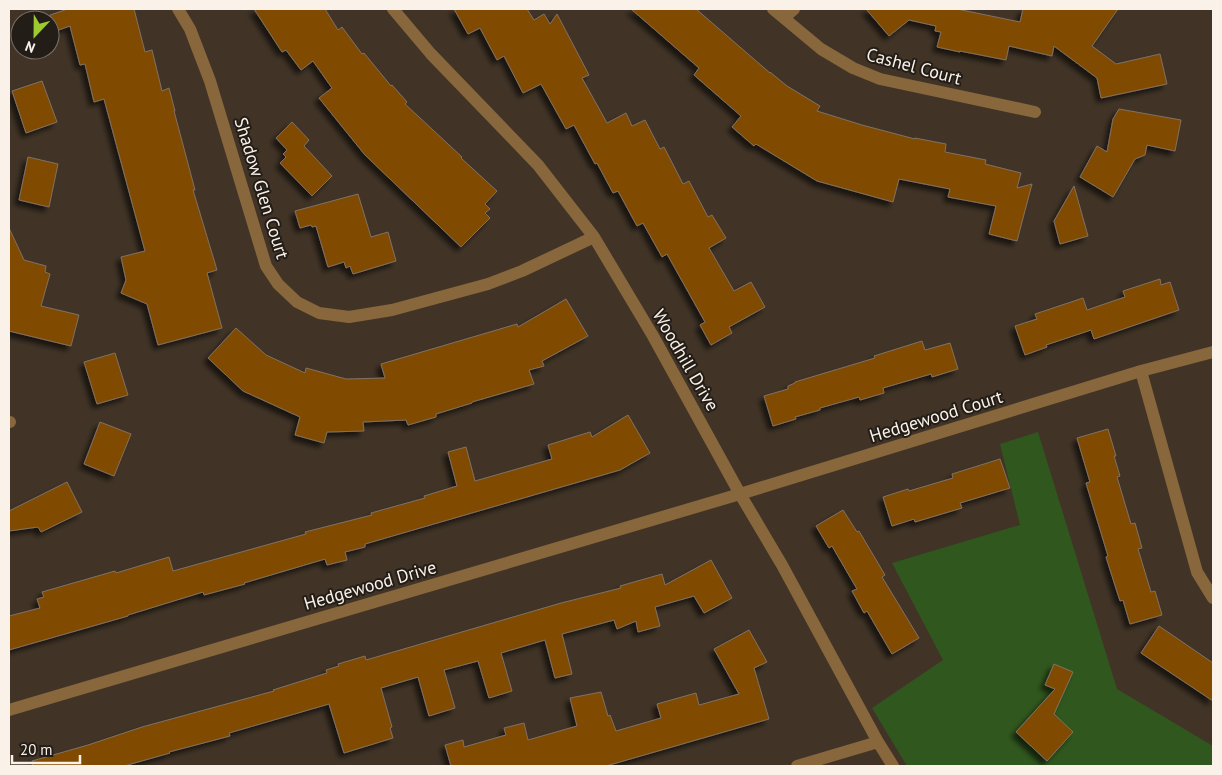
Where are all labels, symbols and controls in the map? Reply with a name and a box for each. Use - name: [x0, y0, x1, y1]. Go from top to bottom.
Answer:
- north arrow: [10, 10, 60, 60]
- text: N: [22, 37, 38, 57]
- street label: Cashel Court: [864, 42, 964, 90]
- street label: Shadow Glen Court: [230, 114, 294, 262]
- street label: Woodhill Drive: [648, 305, 724, 415]
- street label: Hedgewood Court: [867, 385, 1005, 447]
- street label: Hedgewood Drive: [301, 555, 439, 615]
- scale bar: [12, 732, 80, 764]
- text: 20 m: [20, 740, 53, 759]

